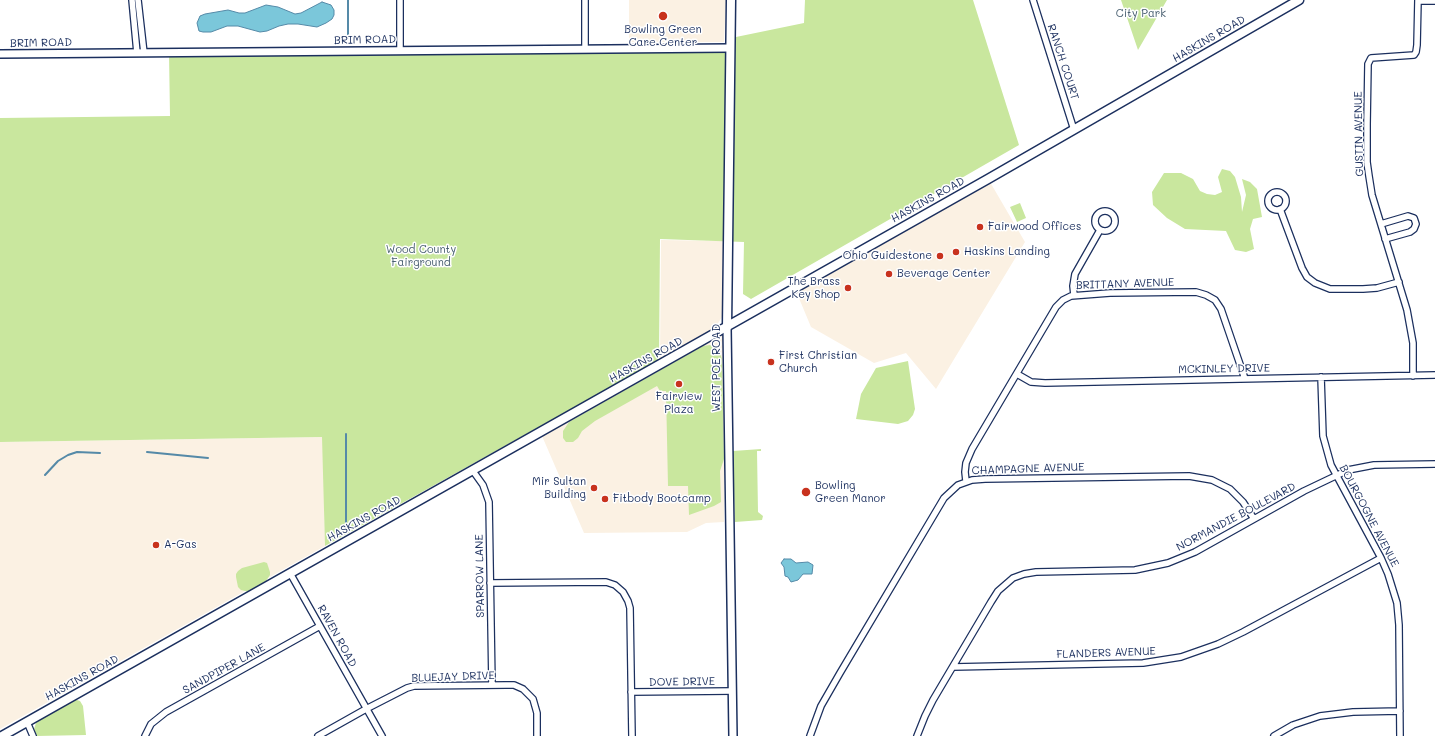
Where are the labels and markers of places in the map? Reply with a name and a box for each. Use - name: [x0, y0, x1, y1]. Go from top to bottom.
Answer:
- marker: Bowling Green Care Center: [657, 10, 669, 22]
- place label: Bowling Green Care Center: [624, 23, 702, 49]
- place label: Fairwood Offices: [988, 220, 1081, 234]
- marker: Fairwood Offices: [975, 222, 985, 232]
- place label: Haskins Landing: [964, 245, 1050, 259]
- marker: Haskins Landing: [951, 247, 961, 257]
- place label: Ohio Guidestone: [843, 249, 932, 263]
- marker: Ohio Guidestone: [935, 251, 945, 261]
- place label: Beverage Center: [897, 267, 990, 281]
- marker: Beverage Center: [884, 269, 894, 279]
- place label: The Brass Key Shop: [787, 275, 840, 301]
- marker: The Brass Key Shop: [843, 283, 853, 293]
- place label: First Christian Church: [779, 349, 857, 375]
- marker: First Christian Church: [766, 357, 776, 367]
- marker: Fairview Plaza: [674, 379, 684, 389]
- place label: Fairview Plaza: [656, 390, 702, 416]
- place label: Mir Sultan Building: [532, 475, 586, 501]
- place label: Bowling Green Manor: [815, 479, 886, 505]
- marker: Mir Sultan Building: [589, 483, 599, 493]
- marker: Bowling Green Manor: [800, 486, 812, 498]
- place label: Fitbody Bootcamp: [613, 492, 711, 506]
- marker: Fitbody Bootcamp: [600, 494, 610, 504]
- place label: A-Gas: [164, 538, 197, 552]
- marker: A-Gas: [151, 540, 161, 550]

